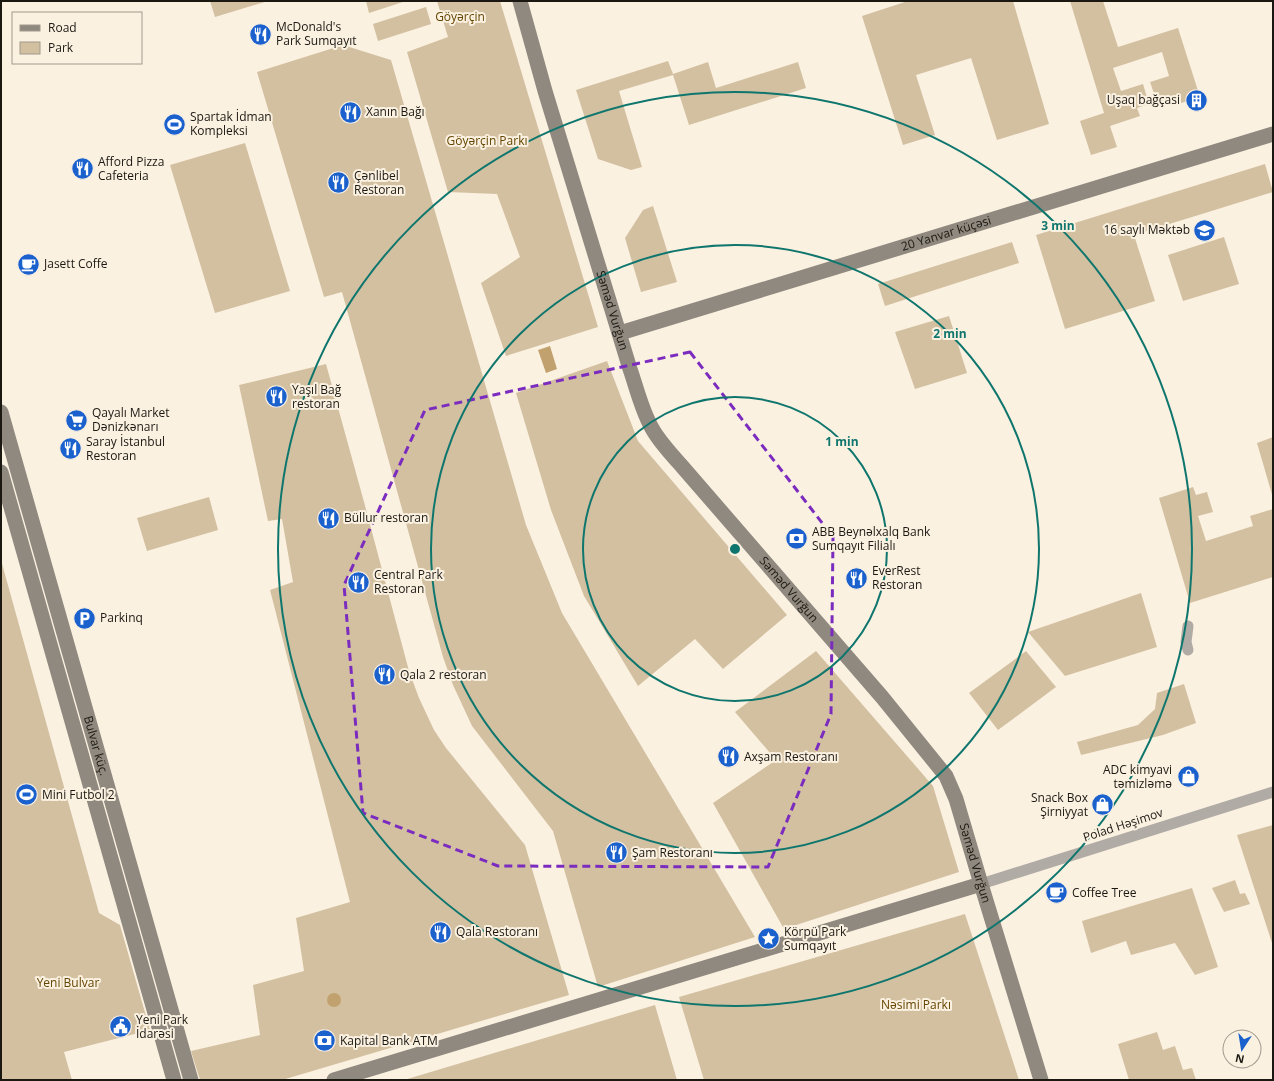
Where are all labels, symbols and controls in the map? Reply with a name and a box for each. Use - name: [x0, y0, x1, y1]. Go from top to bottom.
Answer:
- park label: Göyərçin: [435, 8, 485, 25]
- legend: [12, 12, 142, 64]
- place label: McDonald's Park Sumqayıt: [276, 18, 357, 49]
- text: Road: [48, 19, 77, 36]
- restaurant icon: McDonald's Park Sumqayıt: [248, 21, 274, 47]
- text: Park: [48, 39, 74, 56]
- building icon: Uşaq bağçasi: [1183, 87, 1209, 113]
- place label: Uşaq bağçasi: [1107, 91, 1180, 108]
- restaurant icon: Xanın Bağı: [337, 99, 363, 125]
- place label: Xanın Bağı: [366, 103, 424, 120]
- place label: Spartak İdman Kompleksi: [190, 108, 272, 139]
- sports icon: Spartak İdman Kompleksi: [162, 111, 188, 137]
- park label: Göyərçin Parkı: [447, 132, 527, 149]
- place label: Afford Pizza Cafeteria: [98, 153, 164, 184]
- restaurant icon: Afford Pizza Cafeteria: [69, 156, 95, 182]
- place label: Çənlibel Restoran: [354, 167, 404, 198]
- restaurant icon: Çənlibel Restoran: [325, 170, 351, 196]
- street label: 20 Yanvar küçəsi: [899, 211, 993, 255]
- text: 3 min: [1041, 217, 1075, 234]
- school or university icon: 16 saylı Məktəb: [1192, 217, 1218, 243]
- place label: 16 saylı Məktəb: [1103, 221, 1190, 238]
- cafe icon: Jasett Coffe: [16, 251, 42, 277]
- place label: Jasett Coffe: [43, 255, 108, 272]
- street label: Səməd Vurğun: [592, 269, 633, 352]
- text: 2 min: [933, 325, 967, 342]
- place label: Yaşıl Bağ restoran: [292, 381, 342, 412]
- restaurant icon: Yaşıl Bağ restoran: [263, 384, 289, 410]
- place label: Qayalı Market Dənizkənarı: [92, 404, 170, 435]
- supermarket icon: Qayalı Market Dənizkənarı: [64, 407, 90, 433]
- place label: Saray İstanbul Restoran: [86, 433, 165, 464]
- text: 1 min: [825, 433, 859, 450]
- restaurant icon: Saray İstanbul Restoran: [57, 436, 83, 462]
- restaurant icon: Büllur restoran: [315, 505, 341, 531]
- place label: Büllur restoran: [344, 509, 428, 526]
- place label: ABB Beynəlxalq Bank Sumqayıt Filialı: [812, 523, 931, 554]
- bank icon: ABB Beynəlxalq Bank Sumqayıt Filialı: [784, 526, 810, 552]
- centre of rings: [728, 542, 742, 556]
- street label: Səməd Vurğun: [756, 552, 823, 626]
- place label: EverRest Restoran: [872, 562, 922, 593]
- restaurant icon: EverRest Restoran: [844, 565, 870, 591]
- place label: Central Park Restoran: [374, 566, 443, 597]
- restaurant icon: Central Park Restoran: [345, 569, 371, 595]
- parking icon: Parkinq: [71, 605, 97, 631]
- place label: Parkinq: [100, 609, 143, 626]
- restaurant icon: Qala 2 restoran: [371, 662, 397, 688]
- place label: Qala 2 restoran: [400, 666, 487, 683]
- street label: Bulvar küç.: [80, 714, 113, 777]
- restaurant icon: Axşam Restoranı: [715, 744, 741, 770]
- place label: Axşam Restoranı: [744, 748, 838, 765]
- place label: ADC kimyavi təmizləmə: [1103, 761, 1172, 792]
- shop icon: ADC kimyavi təmizləmə: [1175, 764, 1201, 790]
- sports icon: Mini Futbol 2: [13, 782, 39, 808]
- place label: Mini Futbol 2: [42, 786, 115, 803]
- place label: Snack Box Şirniyyat: [1031, 789, 1089, 820]
- shop icon: Snack Box Şirniyyat: [1090, 792, 1116, 818]
- street label: Polad Həşimov: [1081, 804, 1165, 845]
- street label: Səməd Vurğun: [956, 821, 995, 905]
- restaurant icon: Şam Restoranı: [604, 840, 630, 866]
- place label: Şam Restoranı: [632, 844, 713, 861]
- cafe icon: Coffee Tree: [1043, 880, 1069, 906]
- place label: Coffee Tree: [1072, 884, 1137, 901]
- restaurant icon: Qala Restoranı: [427, 919, 453, 945]
- place label: Qala Restoranı: [456, 923, 538, 940]
- place label: Körpü Park Sumqayıt: [784, 923, 847, 954]
- place icon: Körpü Park Sumqayıt: [755, 926, 781, 952]
- park label: Yeni Bulvar: [37, 974, 99, 991]
- park label: Nəsimi Parkı: [881, 996, 951, 1013]
- place label: Yeni Park İdarəsi: [136, 1011, 189, 1042]
- public building icon: Yeni Park İdarəsi: [108, 1014, 134, 1040]
- bank icon: Kapital Bank ATM: [312, 1028, 338, 1054]
- north arrow: [1222, 1029, 1262, 1069]
- place label: Kapital Bank ATM: [340, 1032, 438, 1049]
- text: N: [1234, 1051, 1246, 1068]

